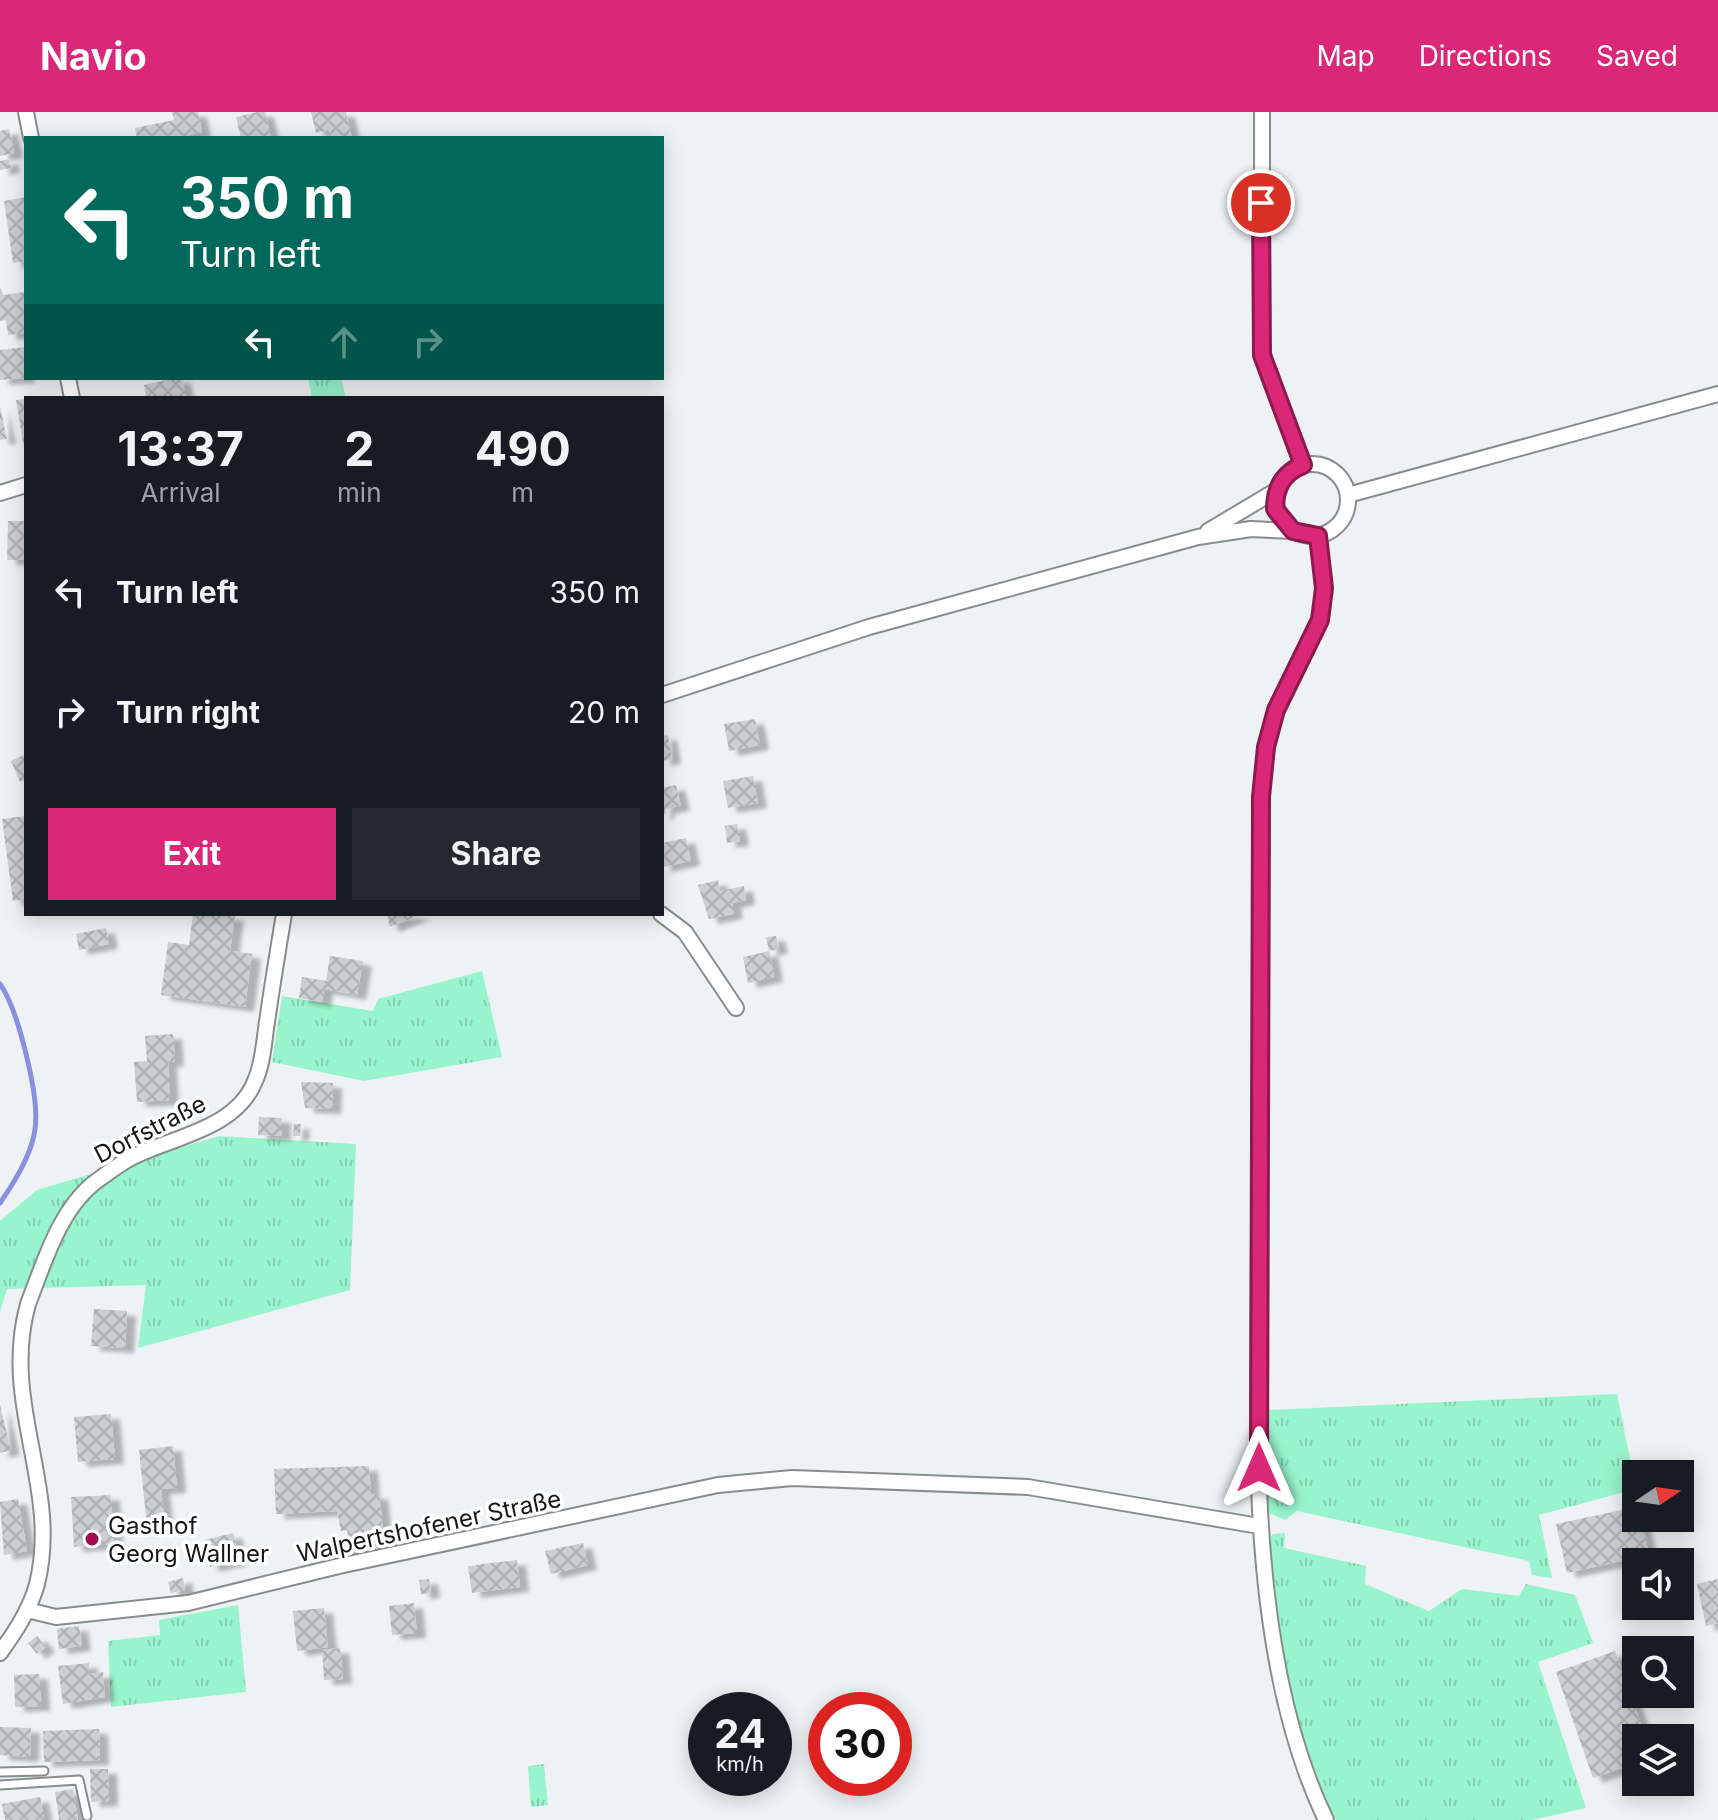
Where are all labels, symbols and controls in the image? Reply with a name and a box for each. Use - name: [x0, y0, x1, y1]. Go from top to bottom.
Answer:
- text: Navio: [40, 33, 147, 79]
- text: Map: [1316, 39, 1375, 73]
- text: Directions: [1419, 39, 1552, 73]
- text: Saved: [1596, 39, 1678, 73]
- text: 350 m: [180, 164, 354, 232]
- icon: left: [48, 168, 152, 272]
- pin: [1227, 169, 1295, 237]
- icon: arrive: [1239, 181, 1283, 225]
- text: Turn left: [180, 232, 321, 276]
- icon: left: [238, 320, 282, 364]
- icon: ahead: [322, 320, 366, 364]
- icon: right: [406, 320, 450, 364]
- text: 13:37: [117, 419, 244, 478]
- text: 2: [344, 419, 374, 478]
- text: 490: [475, 419, 571, 478]
- text: Arrival: [141, 477, 221, 508]
- text: min: [337, 477, 382, 508]
- text: m: [511, 477, 534, 508]
- icon: left: [48, 570, 92, 614]
- text: Turn left: [116, 574, 238, 610]
- text: 350 m: [550, 574, 640, 610]
- icon: right: [48, 690, 92, 734]
- text: Turn right: [116, 694, 260, 730]
- text: 20 m: [568, 694, 640, 730]
- button: Exit: [48, 808, 336, 900]
- button: Share: [352, 808, 640, 900]
- street label: Dorfstraße: [89, 1089, 211, 1169]
- position arrow: [1217, 1426, 1301, 1510]
- north arrow: [1622, 1460, 1694, 1532]
- map controls: [1622, 1460, 1694, 1796]
- street label: Walpertshofener Straße: [294, 1484, 564, 1568]
- place label: Gasthof Georg Wallner: [108, 1511, 269, 1568]
- marker: Gasthof Georg Wallner: [83, 1530, 101, 1548]
- button: sound: [1622, 1548, 1694, 1620]
- button: search: [1622, 1636, 1694, 1708]
- speed limit sign: 30: [808, 1692, 912, 1796]
- text: 24: [714, 1709, 766, 1758]
- button: layers: [1622, 1724, 1694, 1796]
- text: km/h: [716, 1752, 764, 1776]

